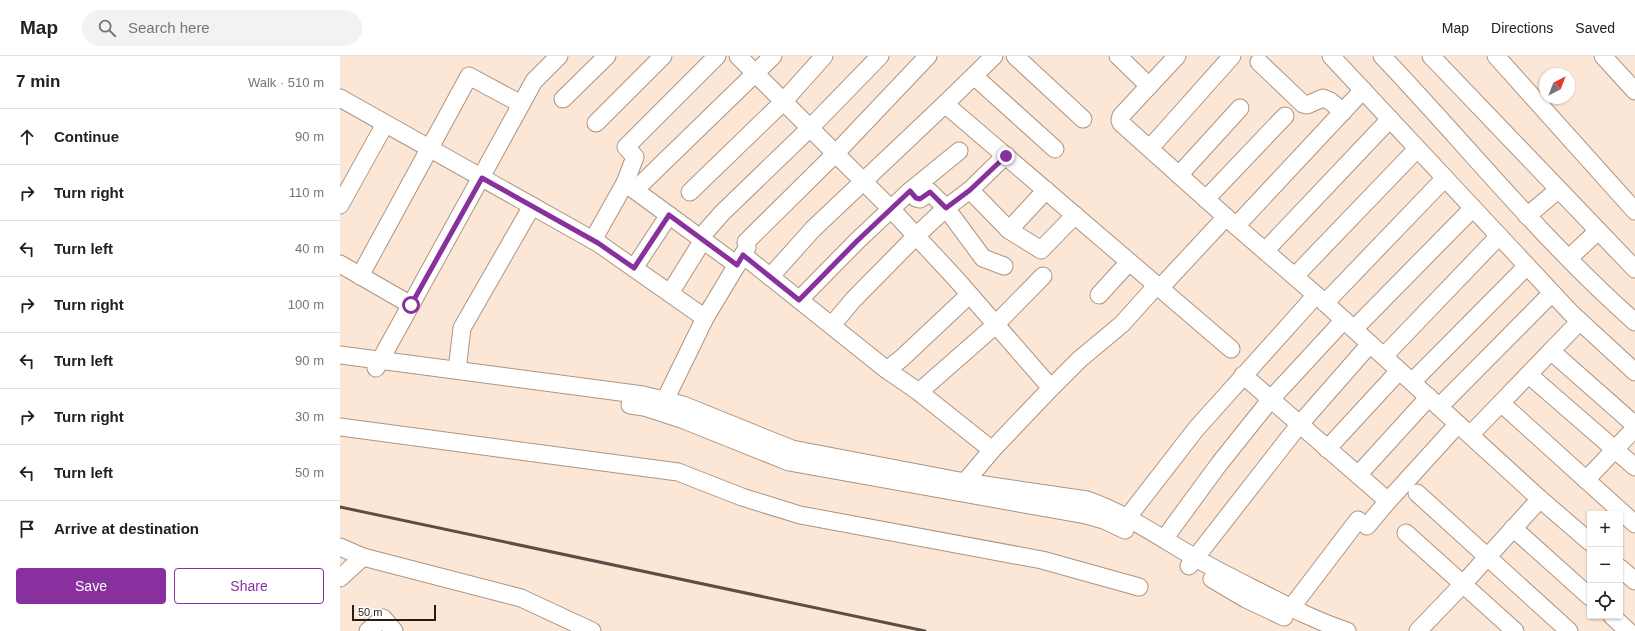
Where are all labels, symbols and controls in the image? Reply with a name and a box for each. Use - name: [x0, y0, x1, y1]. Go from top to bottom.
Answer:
- search box: [82, 10, 362, 46]
- text: Map: [20, 17, 58, 38]
- icon: search: [96, 17, 118, 39]
- text: Search here: [128, 19, 210, 36]
- text: Map: [1442, 20, 1469, 36]
- text: Directions: [1491, 20, 1553, 36]
- text: Saved: [1575, 20, 1615, 36]
- north arrow: [1539, 68, 1575, 104]
- text: 7 min: [16, 72, 60, 91]
- text: Walk · 510 m: [248, 75, 324, 90]
- icon: ahead: [16, 126, 38, 148]
- text: Continue: [54, 128, 119, 145]
- text: 90 m: [295, 129, 324, 144]
- route end: [997, 147, 1015, 165]
- icon: right: [16, 182, 38, 204]
- text: Turn right: [54, 184, 124, 201]
- text: 110 m: [289, 185, 324, 200]
- icon: left: [16, 238, 38, 260]
- text: Turn left: [54, 240, 113, 257]
- text: 40 m: [295, 241, 324, 256]
- icon: right: [16, 294, 38, 316]
- text: Turn right: [54, 296, 124, 313]
- route start: [402, 296, 420, 314]
- text: 100 m: [288, 297, 324, 312]
- icon: left: [16, 350, 38, 372]
- text: Turn left: [54, 352, 113, 369]
- text: 90 m: [295, 353, 324, 368]
- icon: right: [16, 406, 38, 428]
- text: Turn right: [54, 408, 124, 425]
- text: 30 m: [295, 409, 324, 424]
- icon: left: [16, 462, 38, 484]
- text: Turn left: [54, 464, 113, 481]
- text: 50 m: [295, 465, 324, 480]
- map controls: [1587, 511, 1623, 619]
- button: +: [1587, 511, 1623, 547]
- icon: arrive: [16, 518, 38, 540]
- text: Arrive at destination: [54, 520, 199, 537]
- button: −: [1587, 547, 1623, 583]
- button: Save: [16, 568, 166, 604]
- button: Share: [174, 568, 324, 604]
- button: locate: [1587, 583, 1623, 619]
- scale bar: [352, 603, 436, 622]
- text: 50 m: [358, 606, 382, 618]

